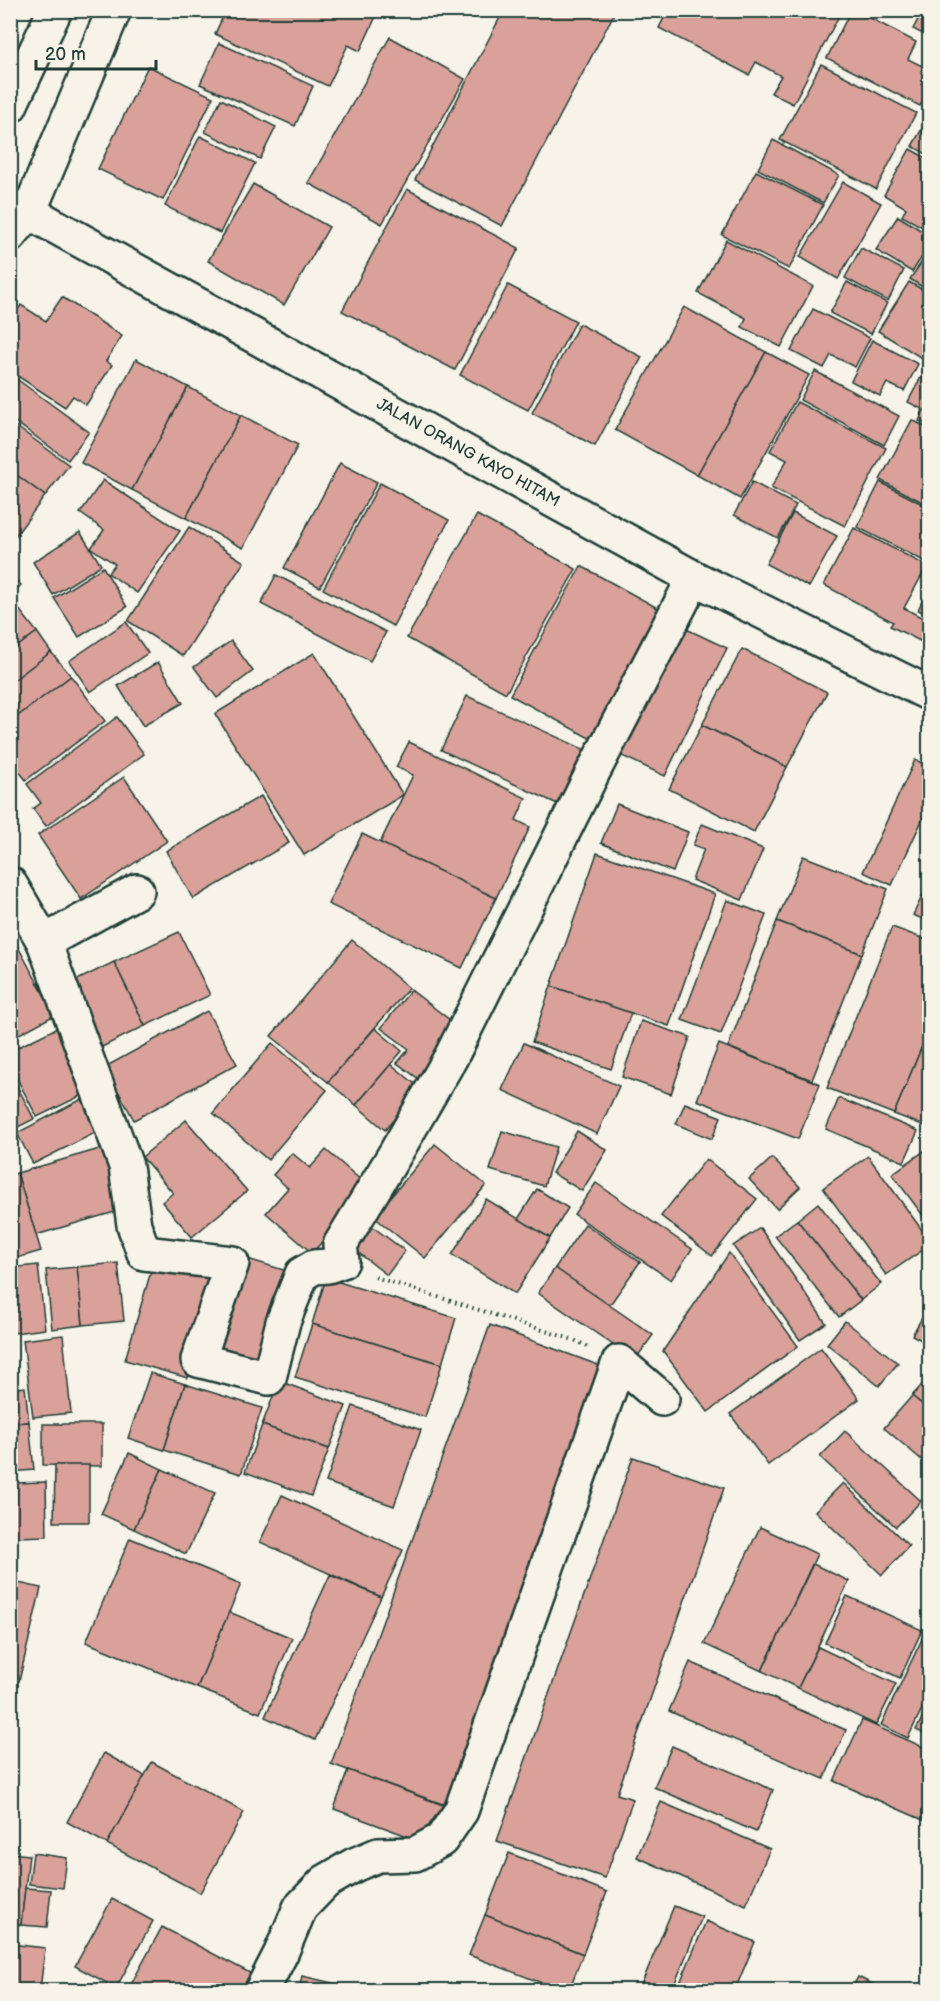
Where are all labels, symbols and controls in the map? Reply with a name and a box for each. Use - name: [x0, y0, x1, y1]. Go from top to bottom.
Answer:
- scale bar: [36, 33, 156, 71]
- text: 20 m: [45, 44, 86, 65]
- street label: JALAN ORANG KAYO HITAM: [373, 395, 563, 511]

